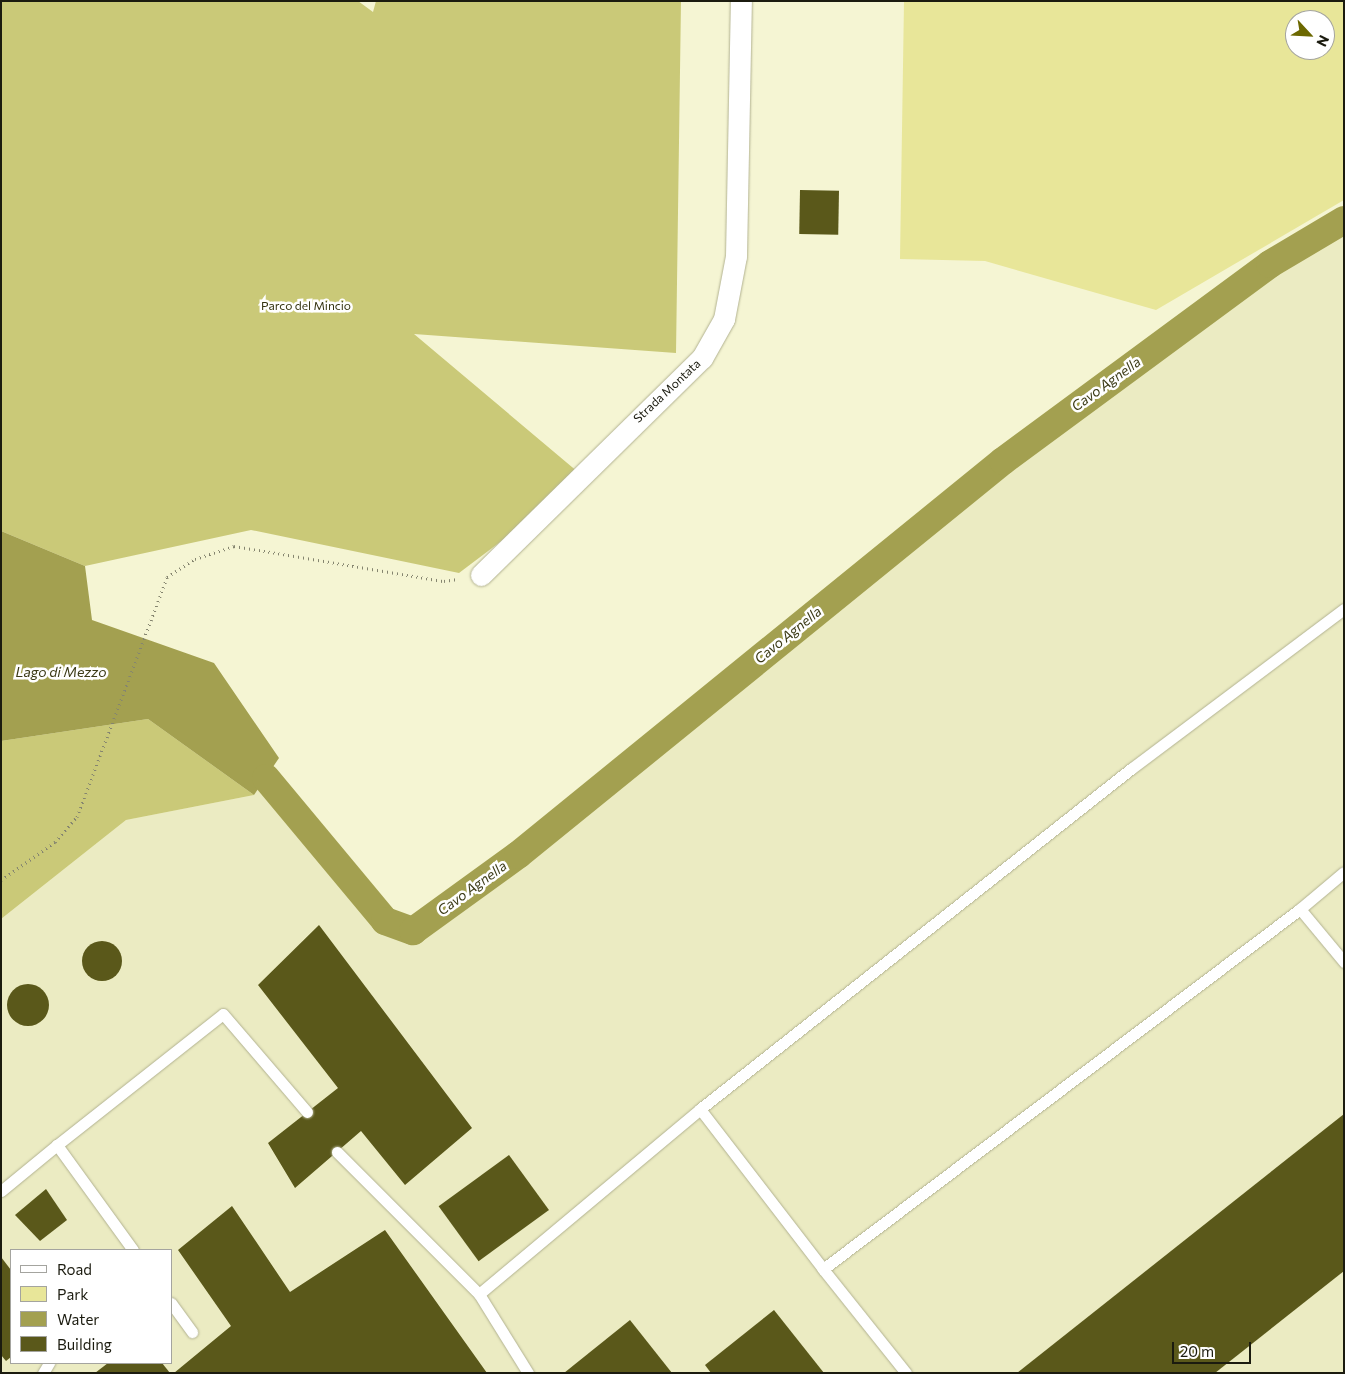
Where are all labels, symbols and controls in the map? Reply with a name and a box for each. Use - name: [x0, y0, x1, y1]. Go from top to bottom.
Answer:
- north arrow: [1285, 10, 1335, 60]
- text: N: [1313, 33, 1333, 49]
- park label: Parco del Mincio: [261, 299, 351, 313]
- water label: Cavo Agnella: [1068, 353, 1144, 415]
- street label: Strada Montata: [631, 356, 703, 426]
- water label: Cavo Agnella: [751, 603, 825, 667]
- water label: Lago di Mezzo: [15, 664, 107, 680]
- water label: Cavo Agnella: [434, 857, 510, 919]
- legend: [10, 1249, 172, 1364]
- text: Road: [57, 1260, 92, 1278]
- text: Park: [57, 1285, 88, 1303]
- text: Water: [57, 1310, 99, 1328]
- scale bar: [1175, 1332, 1254, 1364]
- text: Building: [57, 1335, 112, 1353]
- text: 20 m: [1180, 1342, 1214, 1360]

